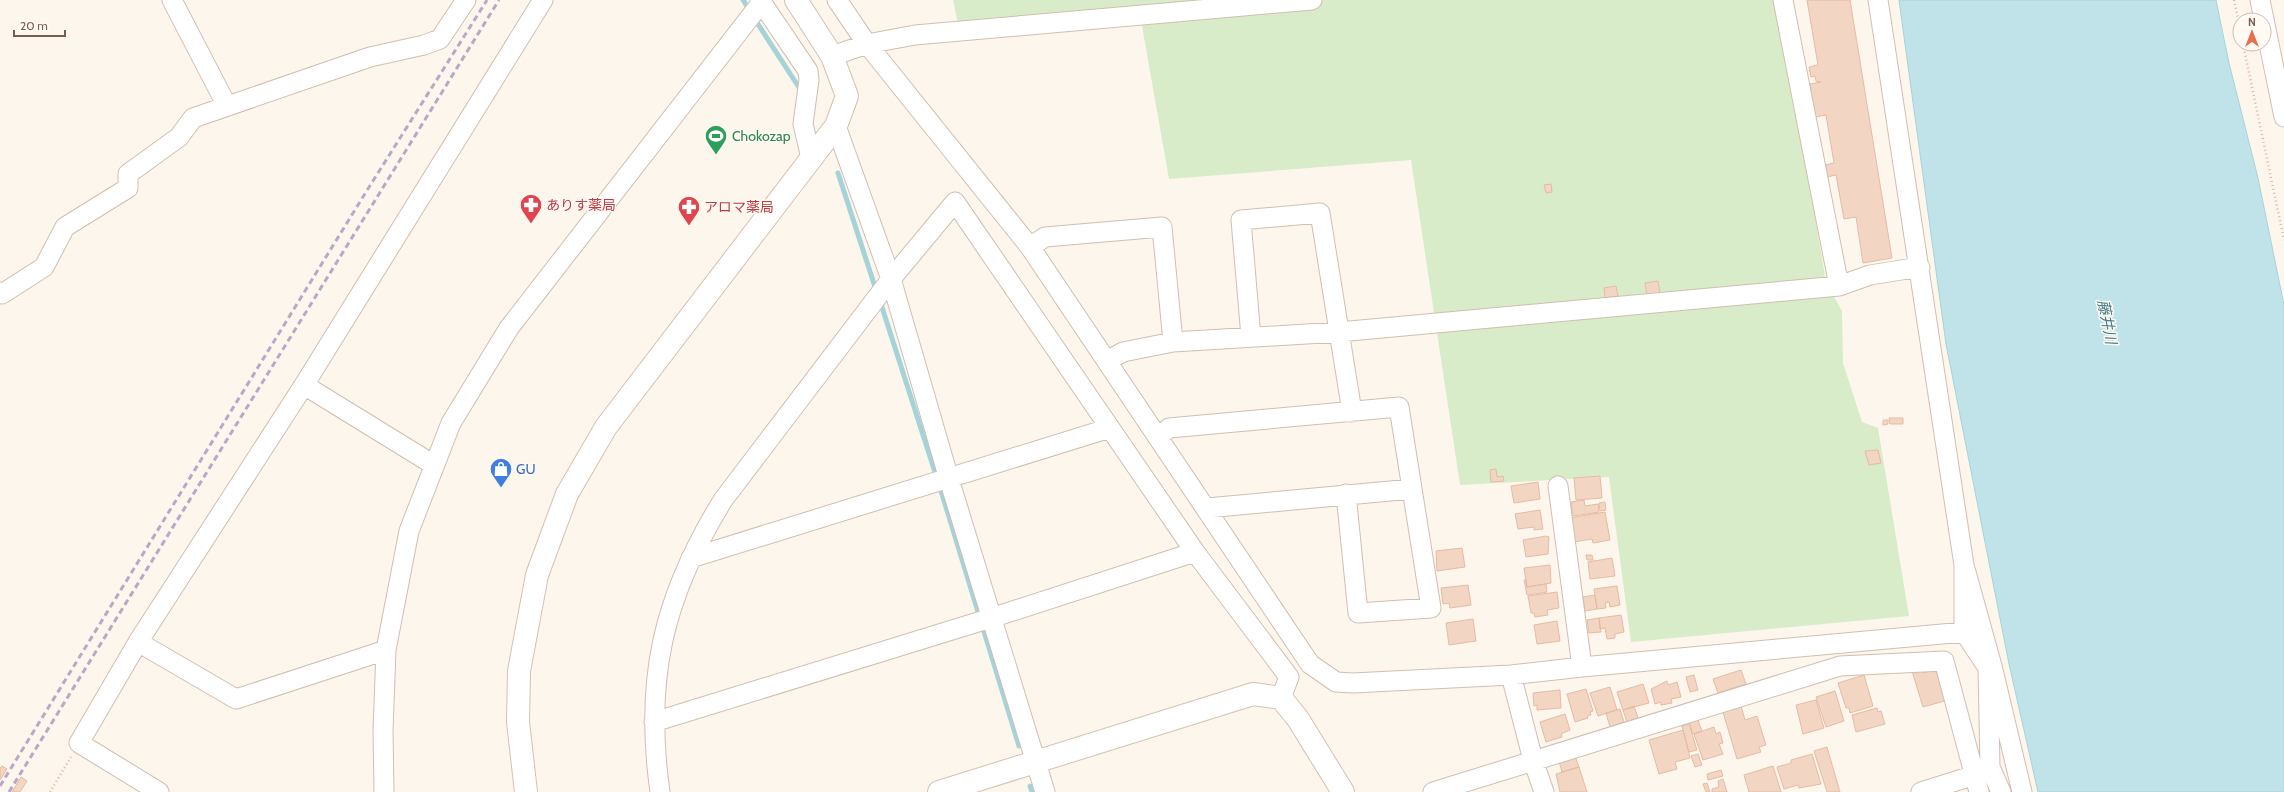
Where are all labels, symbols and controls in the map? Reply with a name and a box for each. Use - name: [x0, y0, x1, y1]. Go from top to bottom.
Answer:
- scale bar: [14, 12, 65, 38]
- north arrow: [2232, 12, 2272, 52]
- text: N: [2248, 15, 2256, 29]
- text: 20 m: [20, 18, 48, 33]
- sports icon: Chokozap: [703, 123, 729, 156]
- place label: Chokozap: [732, 127, 791, 145]
- pharmacy icon: ありす薬局: [518, 192, 544, 225]
- pharmacy icon: アロマ薬局: [676, 194, 702, 227]
- place label: ありす薬局: [546, 196, 616, 214]
- place label: アロマ薬局: [704, 198, 774, 216]
- water label: 藤井川: [2094, 298, 2121, 348]
- shop icon: GU: [488, 456, 514, 489]
- place label: GU: [516, 460, 536, 478]

